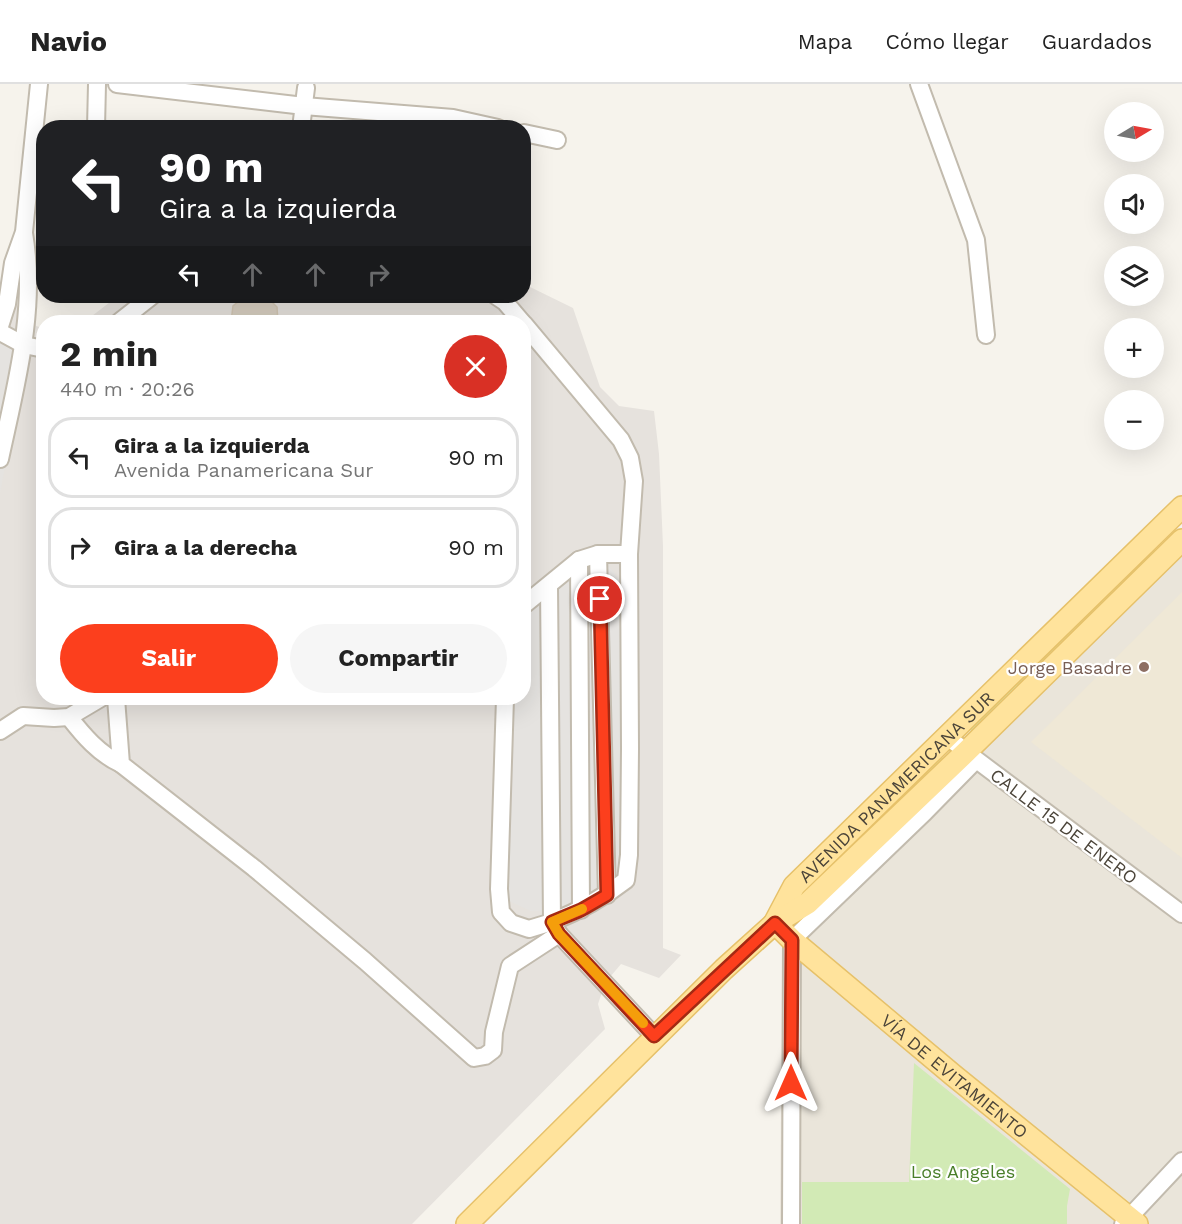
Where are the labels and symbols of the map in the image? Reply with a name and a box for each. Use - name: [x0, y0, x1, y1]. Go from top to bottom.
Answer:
- north arrow: [1104, 102, 1164, 162]
- pin: [574, 573, 625, 624]
- place label: Jorge Basadre: [1008, 657, 1132, 678]
- marker: Jorge Basadre: [1137, 660, 1151, 674]
- street label: AVENIDA PANAMERICANA SUR: [794, 687, 998, 887]
- street label: CALLE 15 DE ENERO: [986, 764, 1142, 888]
- street label: VÍA DE EVITAMIENTO: [877, 1009, 1033, 1142]
- position arrow: [759, 1051, 823, 1115]
- park label: Los Angeles: [911, 1161, 1015, 1182]

